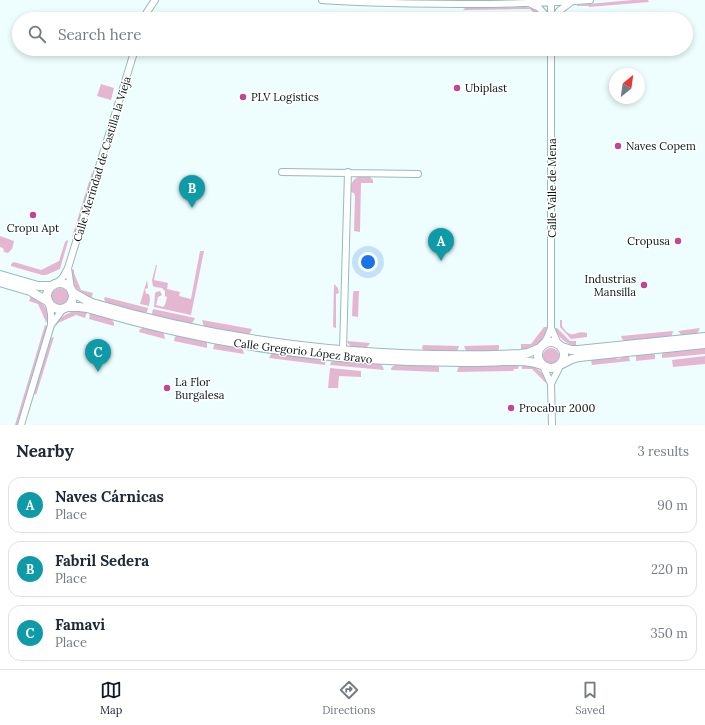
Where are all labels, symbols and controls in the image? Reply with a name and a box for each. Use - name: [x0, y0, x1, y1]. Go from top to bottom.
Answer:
- search box: [12, 12, 693, 56]
- icon: search: [26, 23, 48, 45]
- text: Search here: [58, 25, 141, 44]
- north arrow: [609, 68, 645, 104]
- street label: Calle Merindad de Castilla la Vieja: [70, 74, 134, 243]
- place label: Ubiplast: [465, 81, 508, 95]
- marker: Ubiplast: [452, 83, 462, 93]
- place label: PLV Logistics: [251, 90, 319, 104]
- marker: PLV Logistics: [238, 92, 248, 102]
- street label: Calle Valle de Mena: [545, 138, 559, 238]
- place label: Naves Copem: [626, 139, 696, 153]
- marker: Naves Copem: [613, 141, 623, 151]
- pin: B: [179, 175, 205, 208]
- marker: Cropu Apt: [28, 210, 38, 220]
- place label: Cropu Apt: [7, 221, 60, 235]
- pin: A: [428, 228, 454, 261]
- place label: Cropusa: [627, 234, 670, 248]
- marker: Cropusa: [673, 236, 683, 246]
- your location: [358, 252, 378, 272]
- place label: Industrias Mansilla: [585, 272, 636, 299]
- marker: Industrias Mansilla: [639, 280, 649, 290]
- street label: Calle Gregorio López Bravo: [233, 336, 373, 366]
- pin: C: [85, 339, 111, 372]
- place label: La Flor Burgalesa: [175, 375, 225, 402]
- marker: La Flor Burgalesa: [162, 383, 172, 393]
- place label: Procabur 2000: [519, 401, 595, 415]
- marker: Procabur 2000: [506, 403, 516, 413]
- text: Nearby: [16, 440, 74, 462]
- text: 3 results: [637, 443, 689, 460]
- text: Naves Cárnicas: [55, 487, 164, 506]
- text: A: [26, 497, 34, 514]
- text: 90 m: [657, 497, 688, 514]
- text: Place: [55, 506, 87, 523]
- text: Fabril Sedera: [55, 551, 149, 570]
- text: B: [26, 561, 34, 578]
- text: 220 m: [651, 561, 688, 578]
- text: Place: [55, 570, 87, 587]
- text: Famavi: [55, 615, 105, 634]
- text: C: [26, 625, 34, 642]
- text: 350 m: [651, 625, 688, 642]
- text: Place: [55, 634, 87, 651]
- tab: Map: [100, 679, 122, 717]
- tab: Directions: [322, 679, 375, 717]
- tab: Saved: [575, 679, 605, 717]

